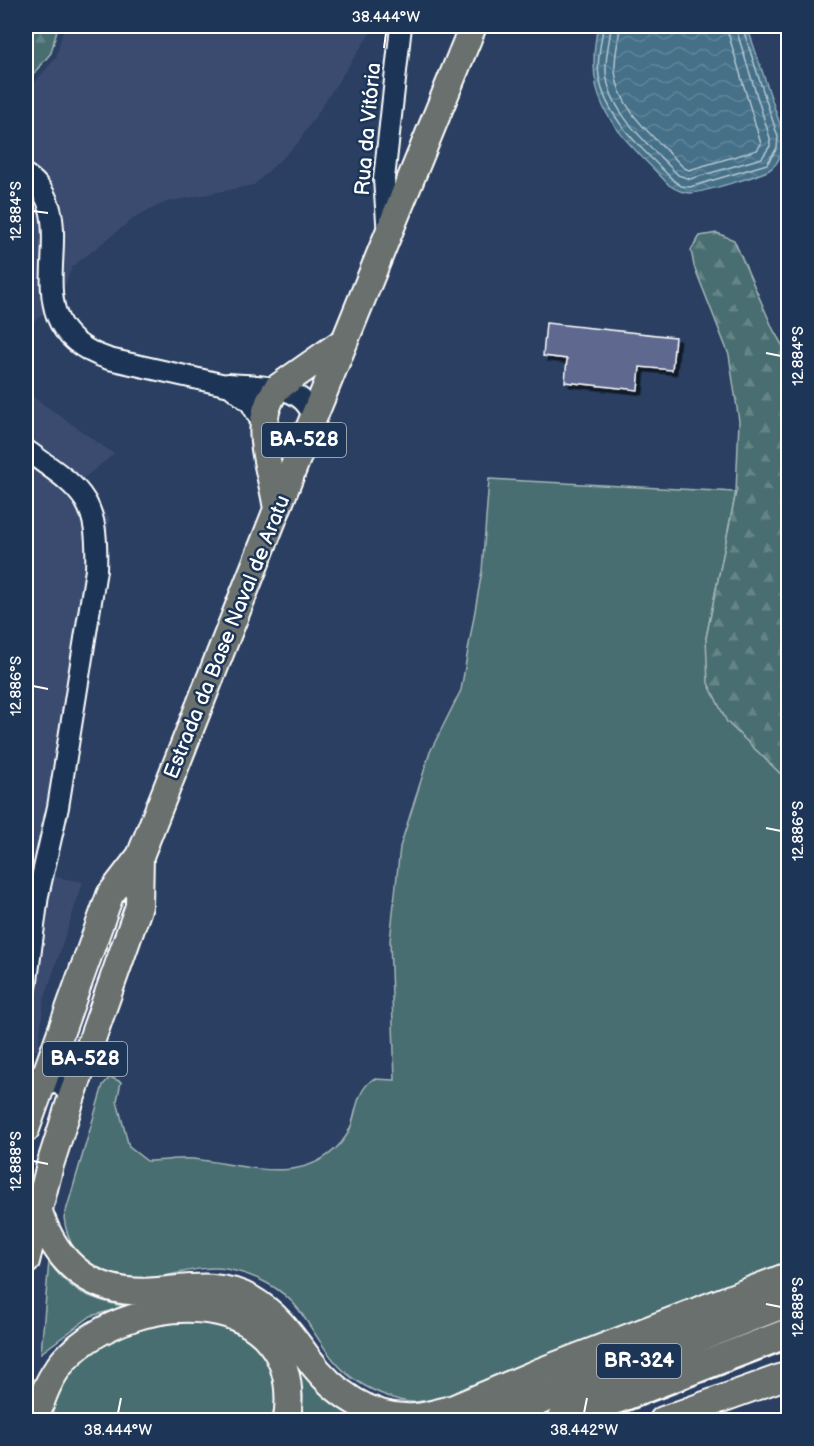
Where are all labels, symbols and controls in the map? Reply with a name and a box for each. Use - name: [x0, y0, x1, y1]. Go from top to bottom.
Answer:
- text: 38.444°W: [352, 8, 420, 27]
- street label: Rua da Vitória: [350, 62, 386, 196]
- text: 12.884°S: [7, 181, 26, 241]
- text: 12.884°S: [789, 326, 808, 386]
- road number: BA-528: [262, 423, 346, 457]
- street label: Estrada da Base Naval de Aratu: [159, 492, 295, 782]
- text: 12.886°S: [7, 656, 26, 716]
- text: 12.886°S: [789, 801, 808, 861]
- road number: BA-528: [43, 1042, 127, 1076]
- text: 12.888°S: [7, 1131, 26, 1191]
- text: 12.888°S: [789, 1277, 808, 1337]
- road number: BR-324: [597, 1344, 681, 1378]
- text: 38.444°W: [84, 1421, 152, 1440]
- text: 38.442°W: [550, 1421, 618, 1440]

